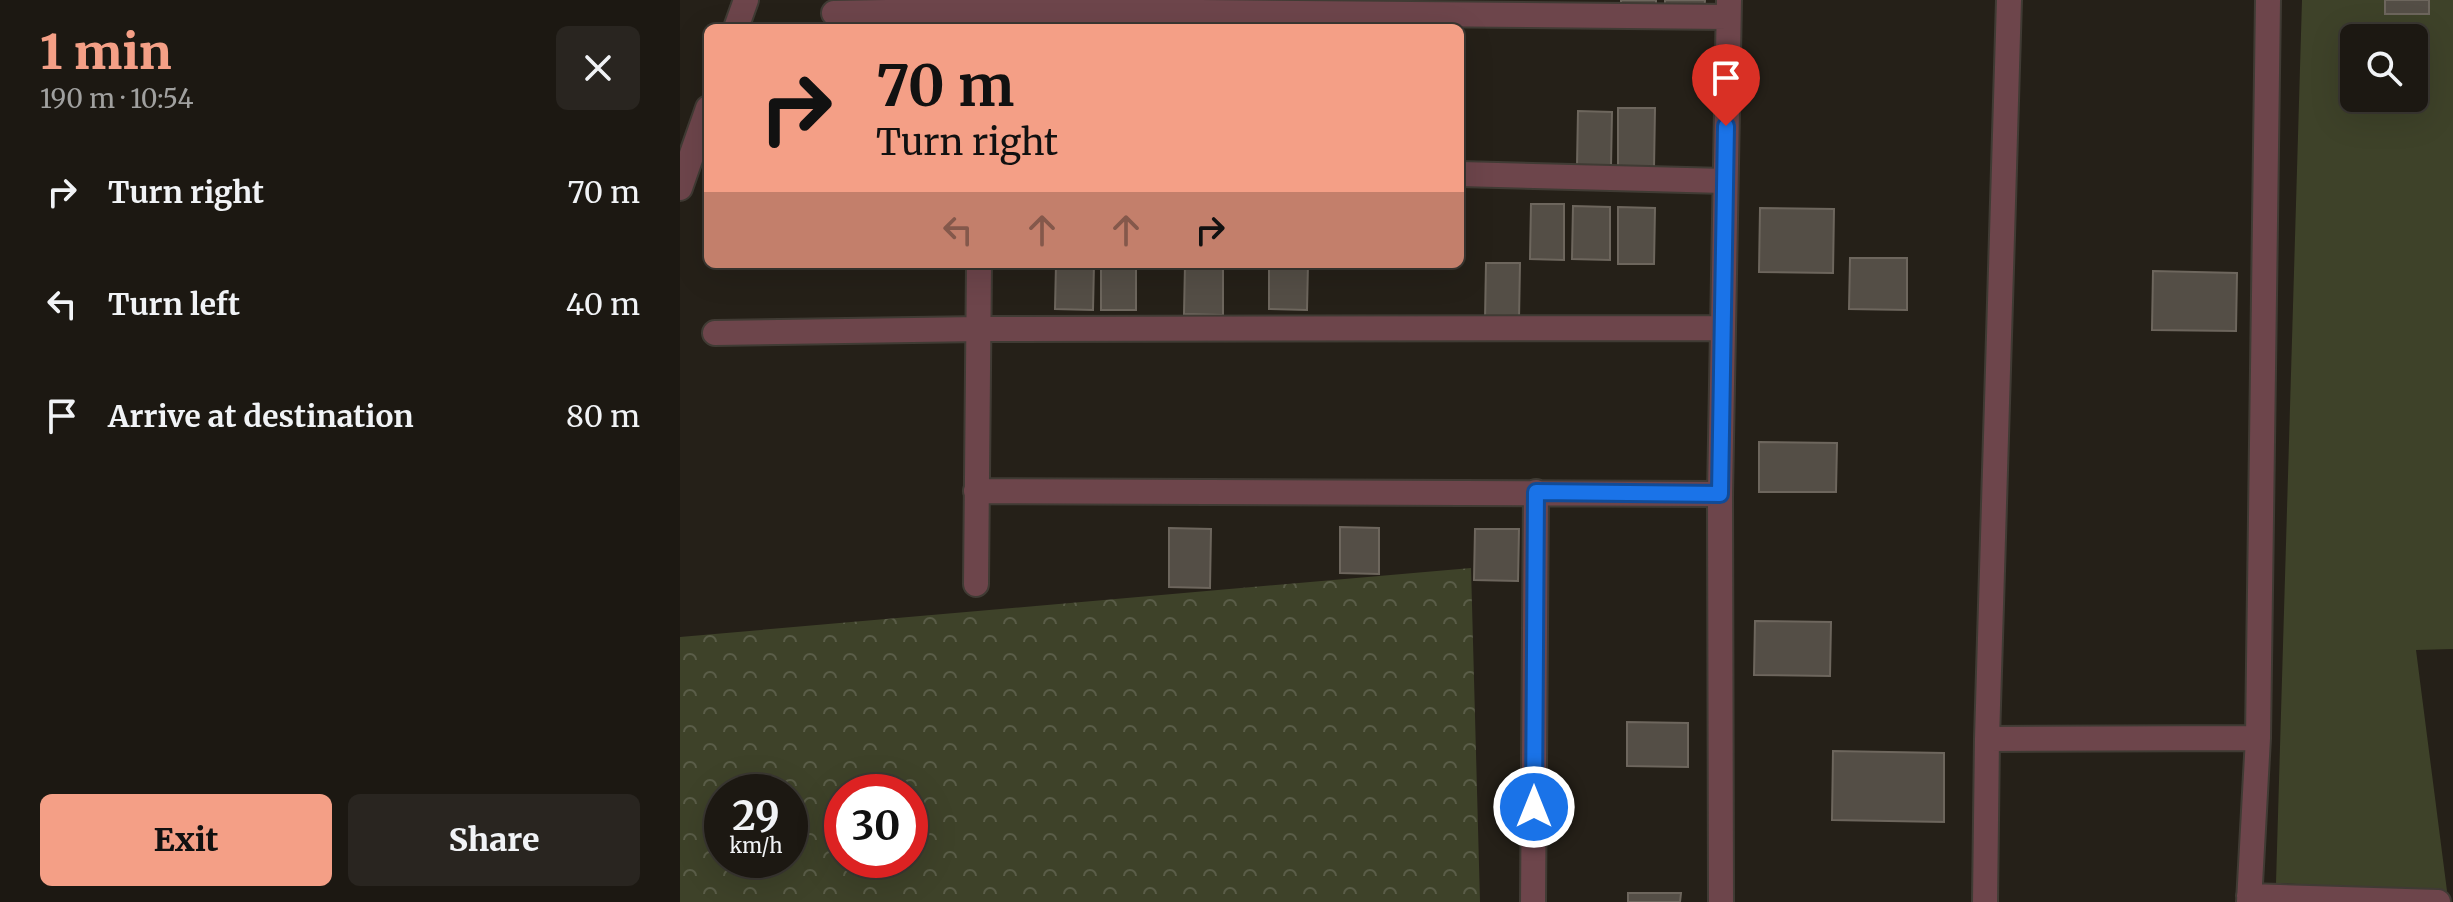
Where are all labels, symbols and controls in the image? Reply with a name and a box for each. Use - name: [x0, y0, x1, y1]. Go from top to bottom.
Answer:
- text: 1 min: [40, 22, 172, 82]
- map controls: [2340, 24, 2428, 112]
- button: search: [2340, 24, 2428, 112]
- button: close: [556, 26, 640, 110]
- pin: [1692, 44, 1760, 126]
- text: 70 m: [876, 51, 1014, 121]
- icon: right: [744, 56, 848, 160]
- icon: arrive: [1704, 56, 1748, 100]
- text: 190 m · 10:54: [40, 82, 194, 115]
- text: Turn right: [876, 120, 1058, 165]
- icon: right: [40, 170, 84, 214]
- text: Turn right: [108, 173, 264, 211]
- text: 70 m: [567, 173, 640, 211]
- icon: left: [936, 208, 980, 252]
- icon: ahead: [1020, 208, 1064, 252]
- icon: ahead: [1104, 208, 1148, 252]
- icon: right: [1188, 208, 1232, 252]
- icon: left: [40, 282, 84, 326]
- text: Turn left: [108, 285, 240, 323]
- text: 40 m: [566, 285, 640, 323]
- icon: arrive: [40, 394, 84, 438]
- text: Arrive at destination: [108, 397, 414, 435]
- text: 80 m: [566, 397, 640, 435]
- position arrow: [1492, 765, 1576, 849]
- speed limit sign: 30: [824, 774, 928, 878]
- text: 29: [732, 791, 780, 841]
- button: Exit: [40, 794, 332, 886]
- button: Share: [348, 794, 640, 886]
- text: km/h: [730, 833, 782, 858]

